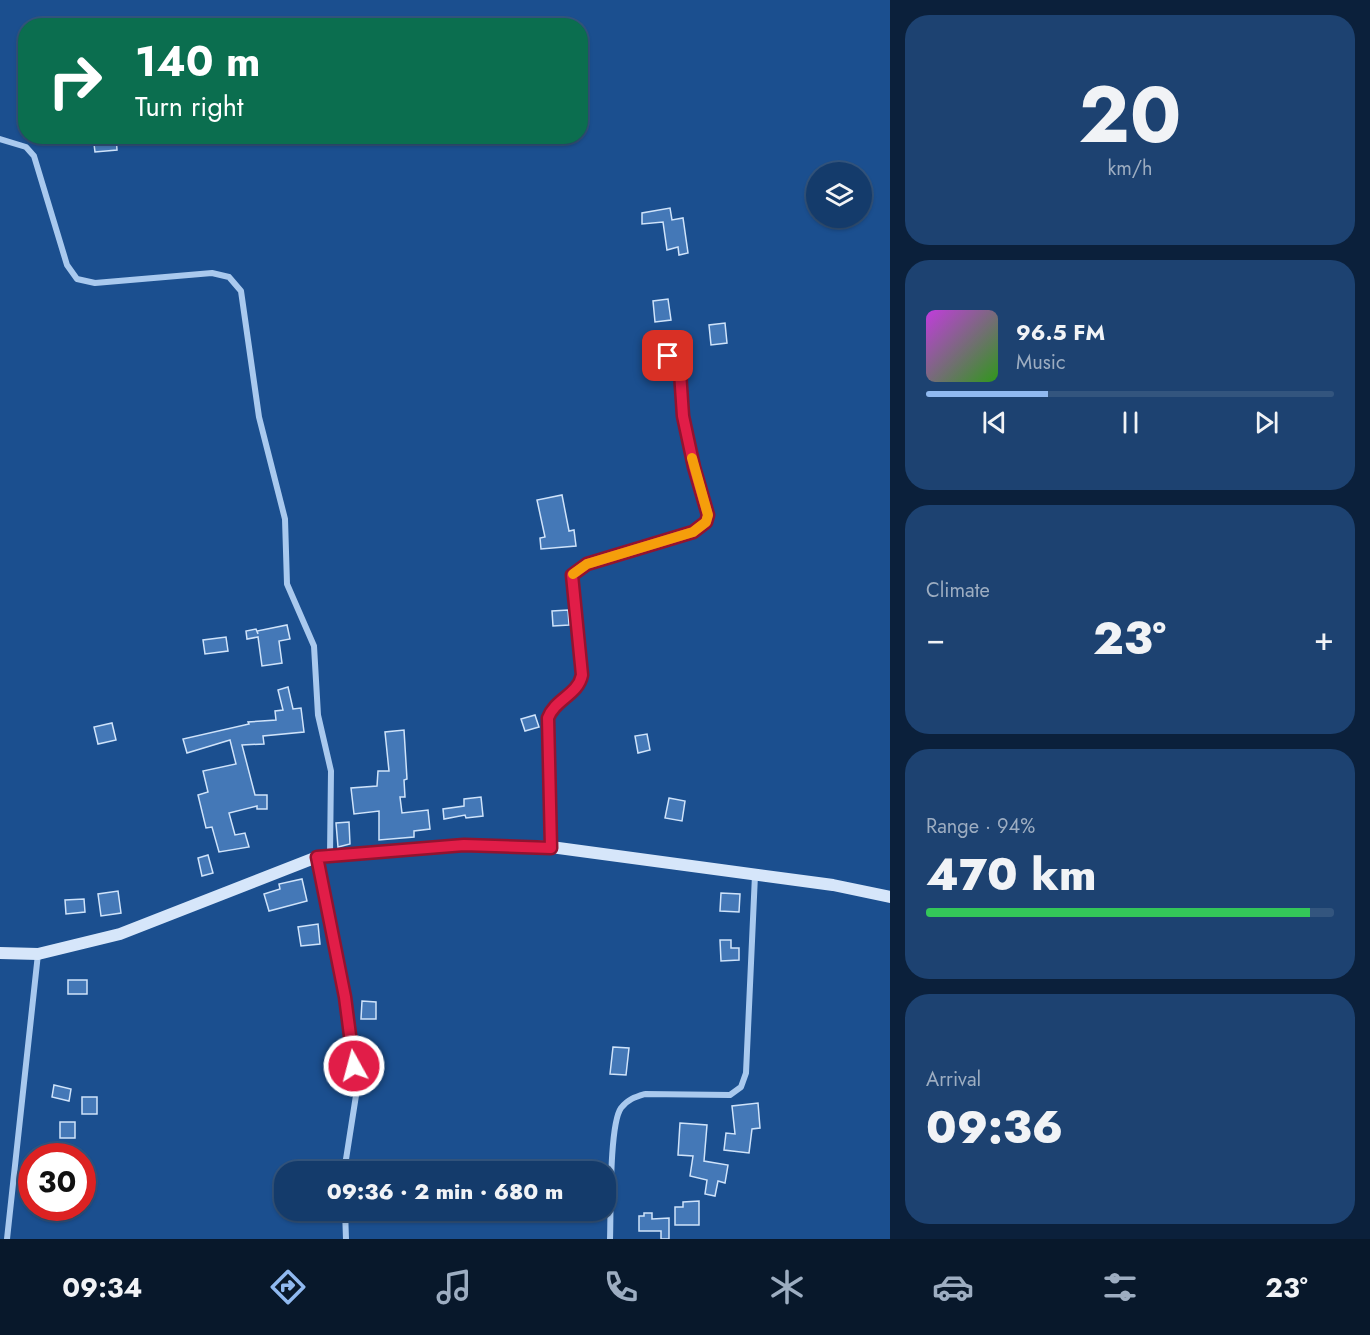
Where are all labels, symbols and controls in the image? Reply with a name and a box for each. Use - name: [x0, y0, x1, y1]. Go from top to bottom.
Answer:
- text: 140 m: [135, 31, 261, 92]
- icon: right: [36, 42, 114, 120]
- text: 20: [1079, 59, 1181, 171]
- text: Turn right: [135, 87, 243, 126]
- text: km/h: [1107, 154, 1153, 183]
- map controls: [806, 162, 872, 228]
- button: layers: [806, 162, 872, 228]
- text: 96.5 FM: [1016, 316, 1105, 348]
- pin: [642, 330, 693, 381]
- icon: arrive: [651, 339, 684, 372]
- text: Music: [1016, 348, 1066, 377]
- icon: previous: [978, 406, 1011, 439]
- icon: pause: [1114, 406, 1147, 439]
- icon: next: [1250, 406, 1283, 439]
- text: Climate: [926, 576, 990, 605]
- text: 23°: [1093, 606, 1166, 671]
- text: −: [926, 615, 945, 662]
- text: +: [1314, 615, 1334, 662]
- text: Range · 94%: [926, 812, 1035, 841]
- text: 470 km: [926, 842, 1097, 907]
- position arrow: [322, 1034, 386, 1098]
- text: Arrival: [926, 1065, 981, 1094]
- text: 09:36: [926, 1095, 1063, 1160]
- speed limit sign: 30: [18, 1143, 96, 1221]
- text: 09:36 · 2 min · 680 m: [327, 1175, 563, 1207]
- icon: directions: [267, 1266, 309, 1308]
- icon: music: [433, 1266, 475, 1308]
- icon: phone: [600, 1266, 642, 1308]
- icon: climate: [766, 1266, 808, 1308]
- icon: car: [932, 1266, 974, 1308]
- icon: filters: [1099, 1266, 1141, 1308]
- text: 09:34: [62, 1268, 142, 1307]
- text: 23°: [1265, 1268, 1308, 1307]

